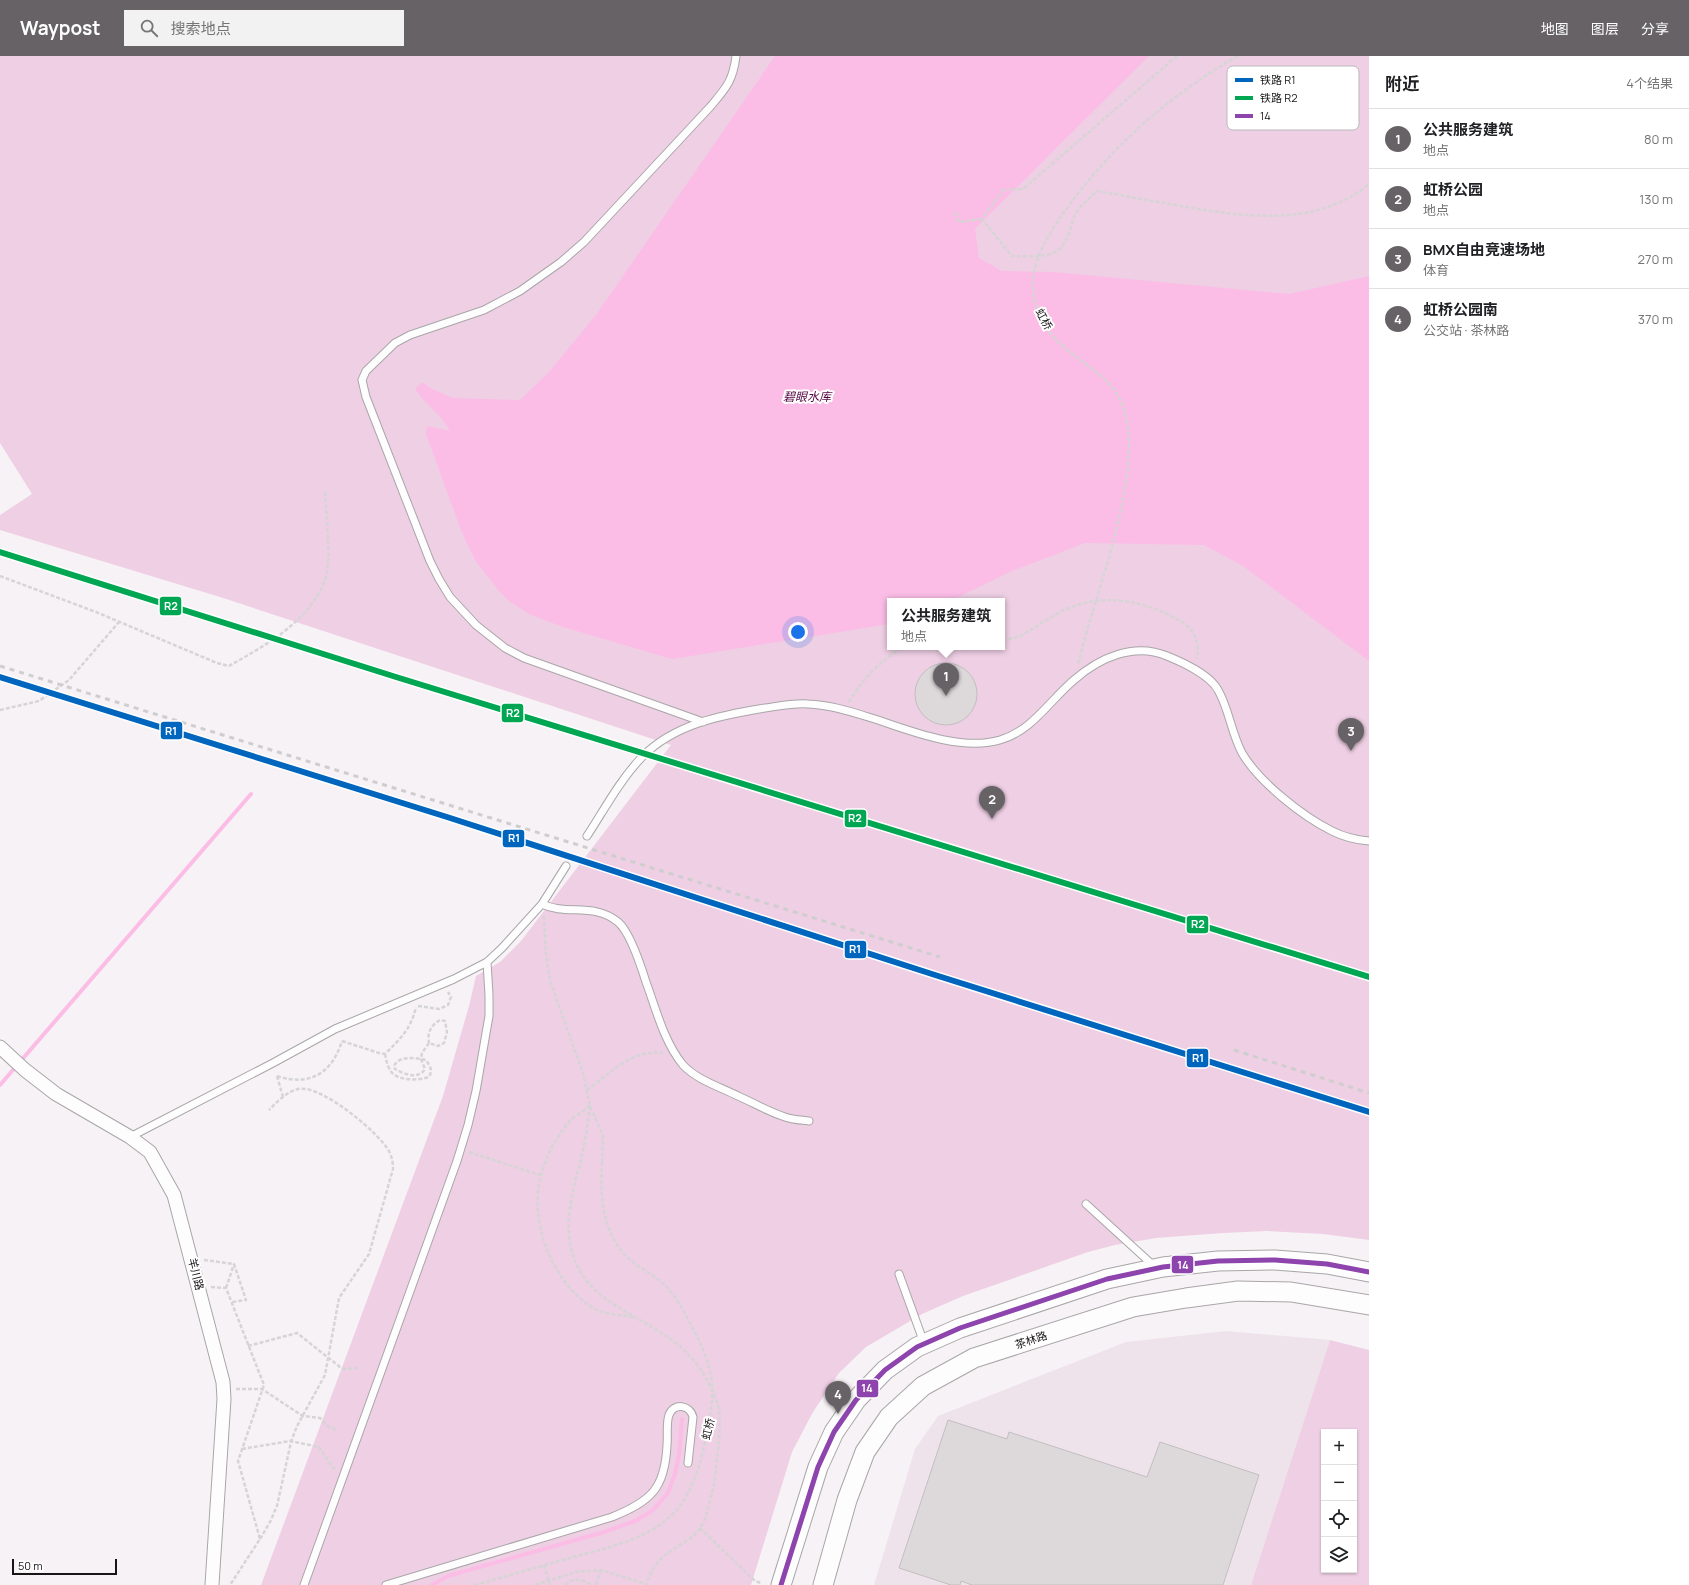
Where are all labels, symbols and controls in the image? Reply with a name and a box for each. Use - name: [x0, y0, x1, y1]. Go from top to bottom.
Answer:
- search box: [124, 10, 404, 46]
- text: Waypost: [20, 15, 100, 41]
- icon: search: [138, 17, 160, 39]
- text: 搜索地点: [170, 18, 230, 39]
- text: 地图: [1541, 19, 1569, 38]
- text: 图层: [1591, 19, 1619, 38]
- text: 分享: [1641, 19, 1669, 38]
- legend: [1227, 66, 1359, 130]
- text: 铁路 R1: [1260, 72, 1295, 87]
- text: 附近: [1385, 72, 1419, 95]
- text: 4个结果: [1626, 74, 1673, 92]
- text: 铁路 R2: [1260, 90, 1297, 105]
- text: 14: [1260, 108, 1271, 123]
- text: 公共服务建筑: [1423, 119, 1513, 140]
- text: 1: [1395, 130, 1401, 148]
- text: 80 m: [1644, 130, 1673, 148]
- text: 地点: [1423, 141, 1449, 159]
- text: 虹桥公园: [1423, 179, 1483, 200]
- text: 2: [1394, 190, 1402, 208]
- text: 130 m: [1639, 190, 1673, 208]
- text: 地点: [1423, 201, 1449, 219]
- text: BMX自由竞速场地: [1423, 239, 1545, 260]
- text: 3: [1394, 250, 1402, 268]
- text: 270 m: [1638, 250, 1673, 268]
- text: 体育: [1423, 261, 1449, 279]
- text: 虹桥公园南: [1423, 299, 1498, 320]
- street label: 虹桥: [1033, 306, 1056, 332]
- text: 4: [1394, 310, 1402, 328]
- text: 370 m: [1638, 310, 1673, 328]
- text: 公交站 · 茶林路: [1423, 321, 1509, 339]
- water label: 碧眼水库: [783, 388, 833, 405]
- line badge: R2: [159, 596, 182, 616]
- text: R2: [164, 598, 178, 613]
- popup: [887, 598, 1005, 650]
- text: 公共服务建筑: [901, 605, 991, 626]
- your location: [788, 622, 808, 642]
- text: 地点: [901, 627, 927, 645]
- pin: 1: [933, 663, 959, 696]
- line badge: R2: [501, 703, 524, 723]
- text: R2: [506, 705, 520, 720]
- pin: 3: [1338, 718, 1364, 751]
- line badge: R1: [160, 721, 183, 740]
- text: R1: [165, 723, 177, 738]
- pin: 2: [979, 786, 1005, 819]
- line badge: R2: [844, 809, 867, 828]
- text: R2: [848, 810, 862, 825]
- line badge: R1: [502, 829, 525, 848]
- text: R1: [508, 830, 520, 845]
- line badge: R2: [1186, 915, 1209, 934]
- text: R2: [1191, 916, 1205, 931]
- line badge: R1: [844, 940, 867, 959]
- text: R1: [849, 941, 861, 956]
- line badge: R1: [1186, 1048, 1209, 1068]
- text: R1: [1192, 1050, 1204, 1065]
- line badge: 14: [1171, 1255, 1194, 1274]
- street label: 羊川路: [185, 1256, 208, 1292]
- text: 14: [1177, 1257, 1189, 1272]
- street label: 茶林路: [1013, 1327, 1049, 1352]
- line badge: 14: [856, 1379, 879, 1398]
- text: 14: [861, 1380, 873, 1395]
- pin: 4: [825, 1381, 851, 1414]
- street label: 虹桥: [698, 1416, 717, 1441]
- map controls: [1321, 1429, 1357, 1573]
- button: +: [1321, 1429, 1357, 1465]
- button: −: [1321, 1465, 1357, 1501]
- button: locate: [1321, 1501, 1357, 1537]
- button: layers: [1321, 1537, 1357, 1573]
- scale bar: [12, 1557, 117, 1576]
- text: 50 m: [18, 1558, 43, 1573]

